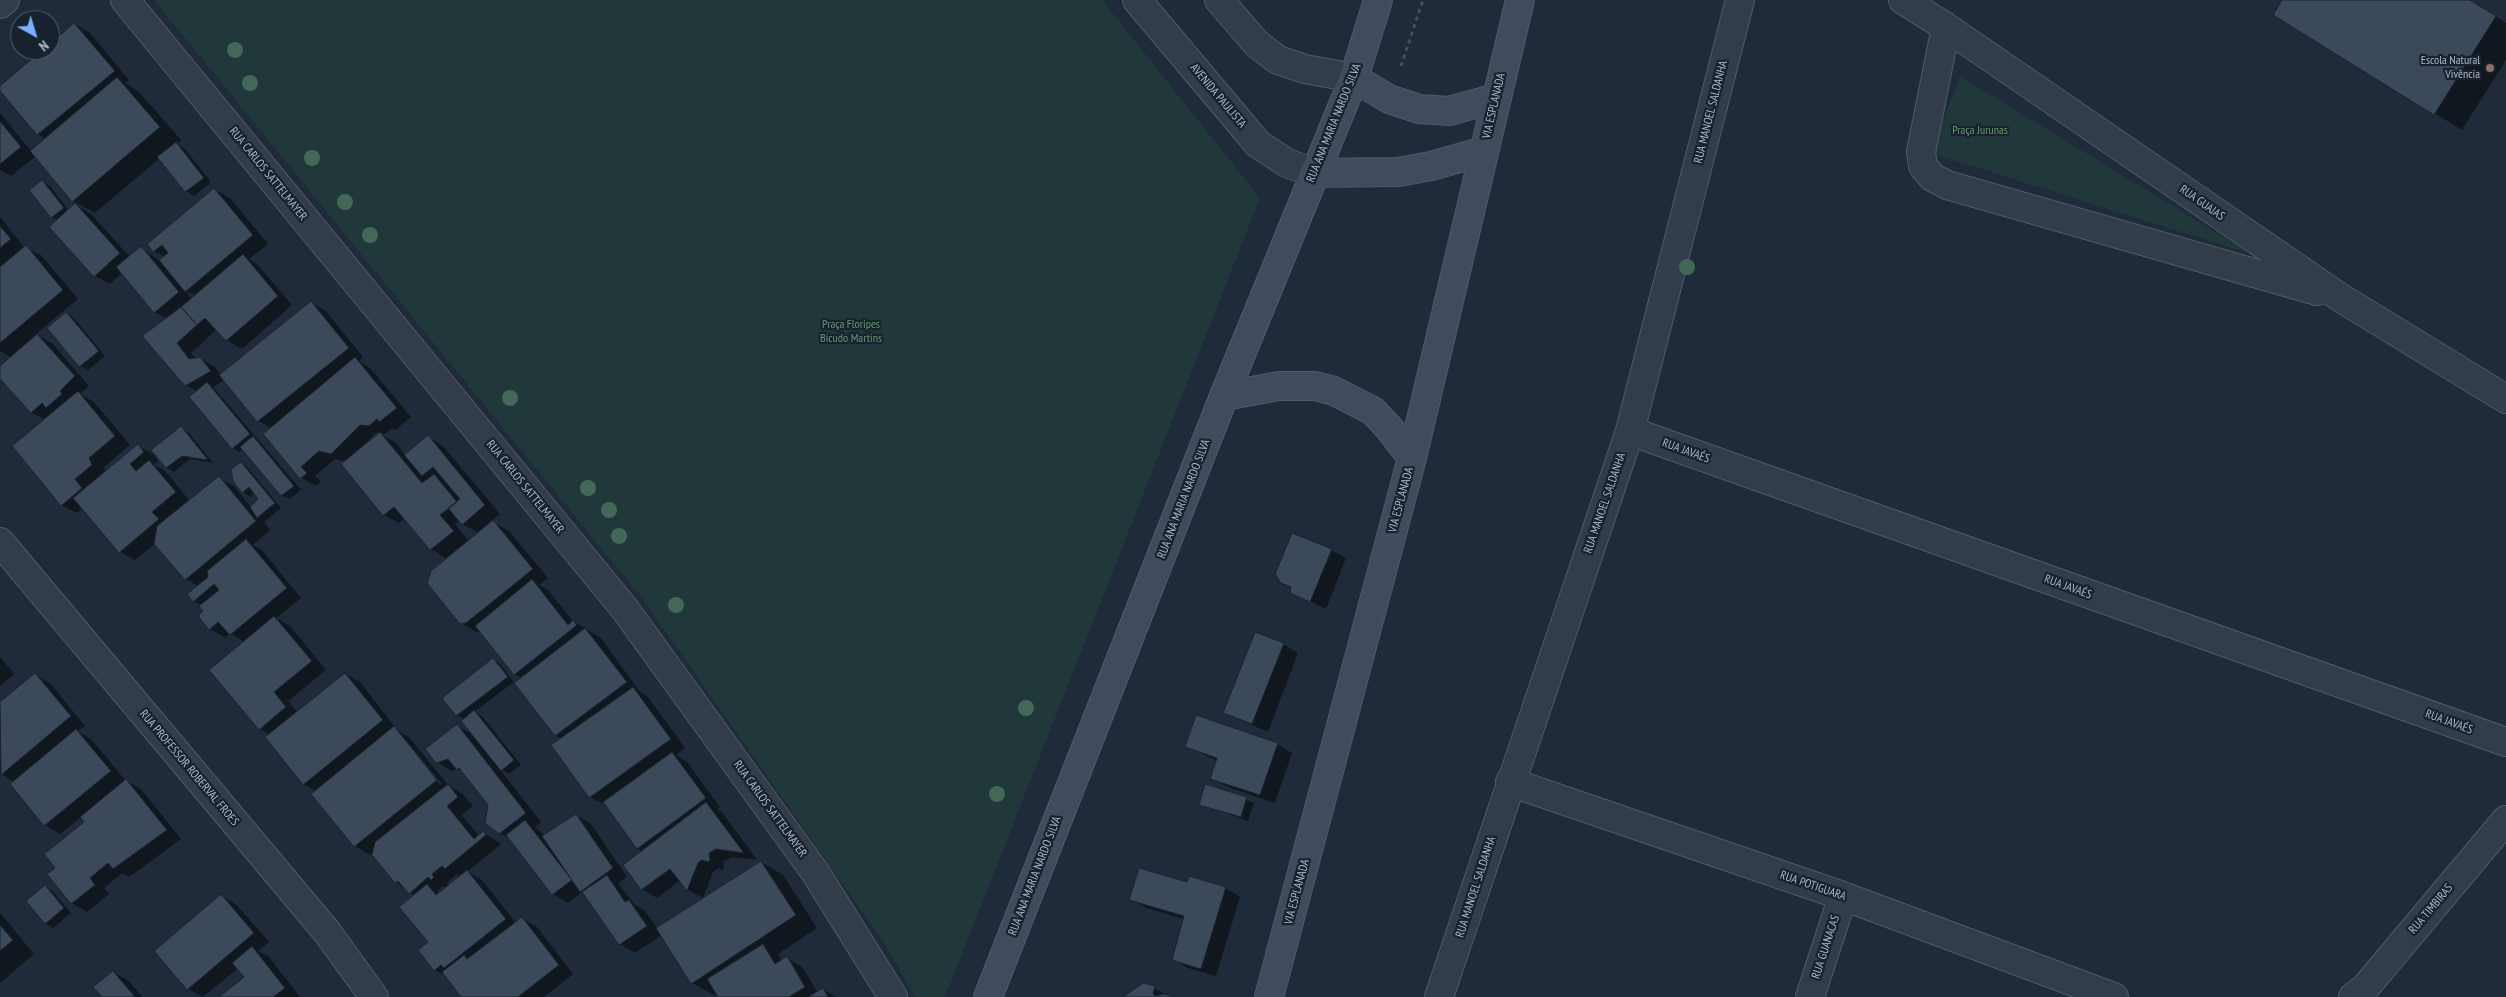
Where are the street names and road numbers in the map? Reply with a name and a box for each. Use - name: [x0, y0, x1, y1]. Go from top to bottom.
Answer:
- street label: RUA MANOEL SALDANHA: [1691, 59, 1731, 165]
- street label: AVENIDA PAULISTA: [1187, 61, 1249, 131]
- street label: RUA ANA MARIA NARDO SILVA: [1304, 62, 1364, 184]
- street label: VIA ESPLANADA: [1479, 72, 1509, 140]
- street label: RUA CARLOS SATTELMAYER: [226, 125, 310, 223]
- street label: RUA GUAJAS: [2177, 182, 2227, 224]
- street label: RUA JAVAÉS: [1660, 436, 1712, 466]
- street label: RUA ANA MARIA NARDO SILVA: [1155, 437, 1213, 561]
- street label: RUA CARLOS SATTELMAYER: [483, 438, 567, 536]
- street label: RUA MANOEL SALDANHA: [1581, 451, 1629, 555]
- street label: VIA ESPLANADA: [1385, 466, 1417, 534]
- street label: RUA JAVAÉS: [2042, 572, 2094, 602]
- street label: RUA PROFESSOR ROBERVAL FROES: [136, 707, 242, 829]
- street label: RUA JAVAÉS: [2423, 707, 2475, 737]
- street label: RUA CARLOS SATTELMAYER: [730, 758, 810, 860]
- street label: RUA ANA MARIA NARDO SILVA: [1006, 814, 1064, 938]
- street label: RUA MANOEL SALDANHA: [1453, 835, 1499, 939]
- street label: VIA ESPLANADA: [1281, 858, 1313, 926]
- street label: RUA POTIGUARA: [1778, 868, 1848, 904]
- street label: RUA TIMBIRAS: [2406, 881, 2456, 937]
- street label: RUA GUANACAS: [1809, 913, 1843, 981]

